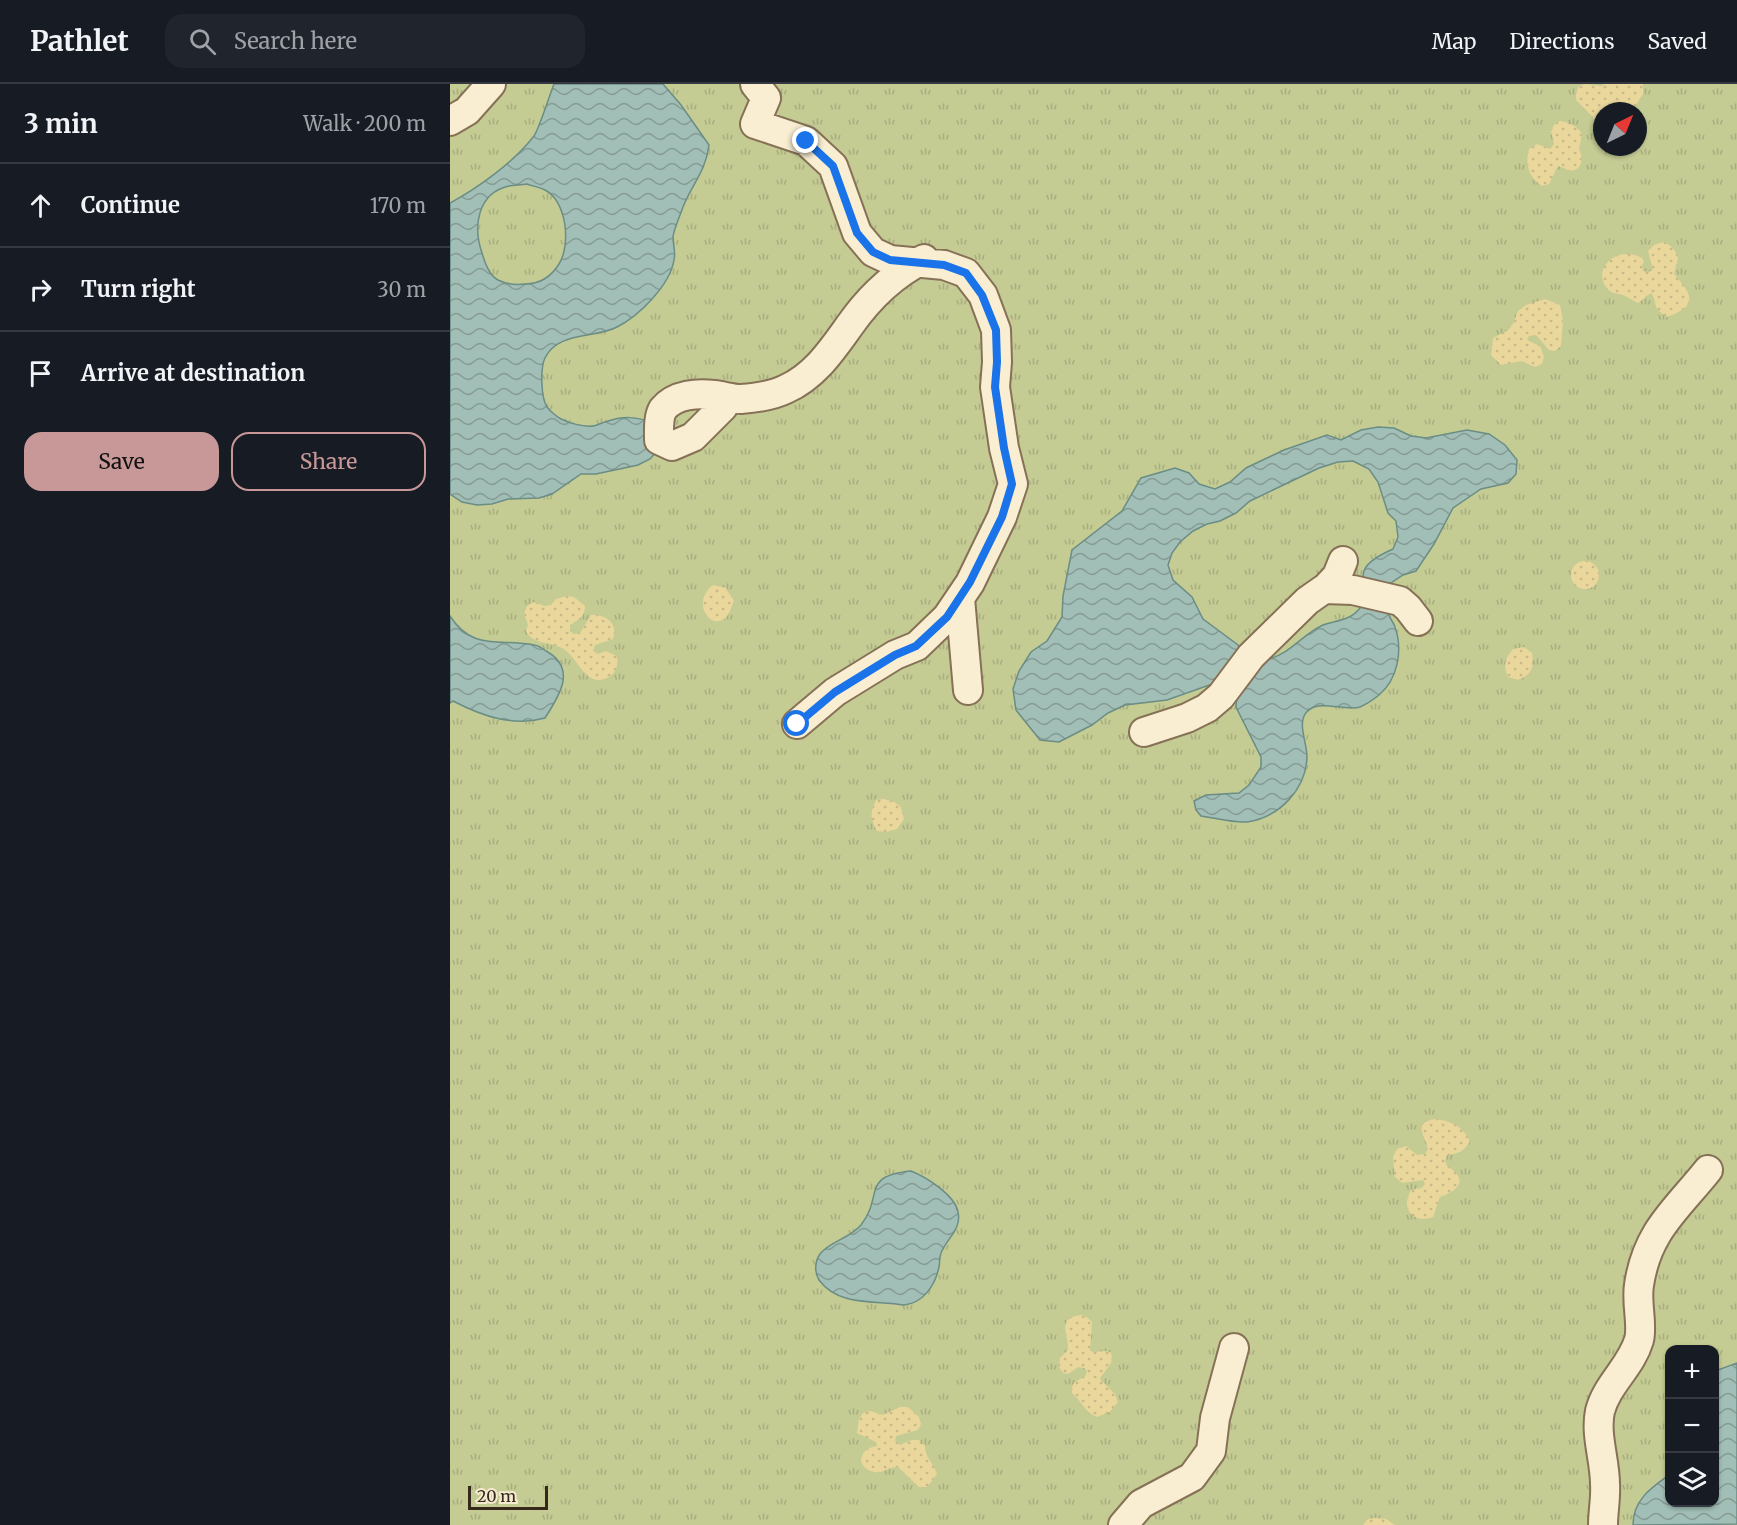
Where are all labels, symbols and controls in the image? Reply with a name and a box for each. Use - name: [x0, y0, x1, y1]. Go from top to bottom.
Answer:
- search box: [165, 14, 585, 68]
- text: Pathlet: [30, 23, 129, 59]
- icon: search: [186, 25, 219, 58]
- text: Search here: [234, 27, 357, 55]
- text: Map: [1432, 28, 1476, 55]
- text: Directions: [1509, 28, 1614, 55]
- text: Saved: [1647, 28, 1707, 55]
- north arrow: [1593, 102, 1647, 156]
- text: 3 min: [24, 107, 98, 140]
- text: Walk · 200 m: [303, 111, 426, 136]
- route end: [792, 127, 818, 153]
- icon: ahead: [24, 189, 57, 222]
- text: Continue: [81, 191, 180, 219]
- text: 170 m: [370, 193, 426, 218]
- icon: right: [24, 273, 57, 306]
- text: Turn right: [81, 275, 195, 303]
- text: 30 m: [377, 277, 426, 302]
- icon: arrive: [24, 357, 57, 390]
- text: Arrive at destination: [81, 359, 305, 387]
- button: Save: [24, 432, 219, 491]
- button: Share: [231, 432, 426, 491]
- route start: [783, 710, 809, 736]
- map controls: [1665, 1345, 1719, 1507]
- button: +: [1665, 1345, 1719, 1399]
- button: −: [1665, 1399, 1719, 1453]
- button: layers: [1665, 1453, 1719, 1507]
- scale bar: [468, 1483, 548, 1510]
- text: 20 m: [477, 1486, 516, 1506]

